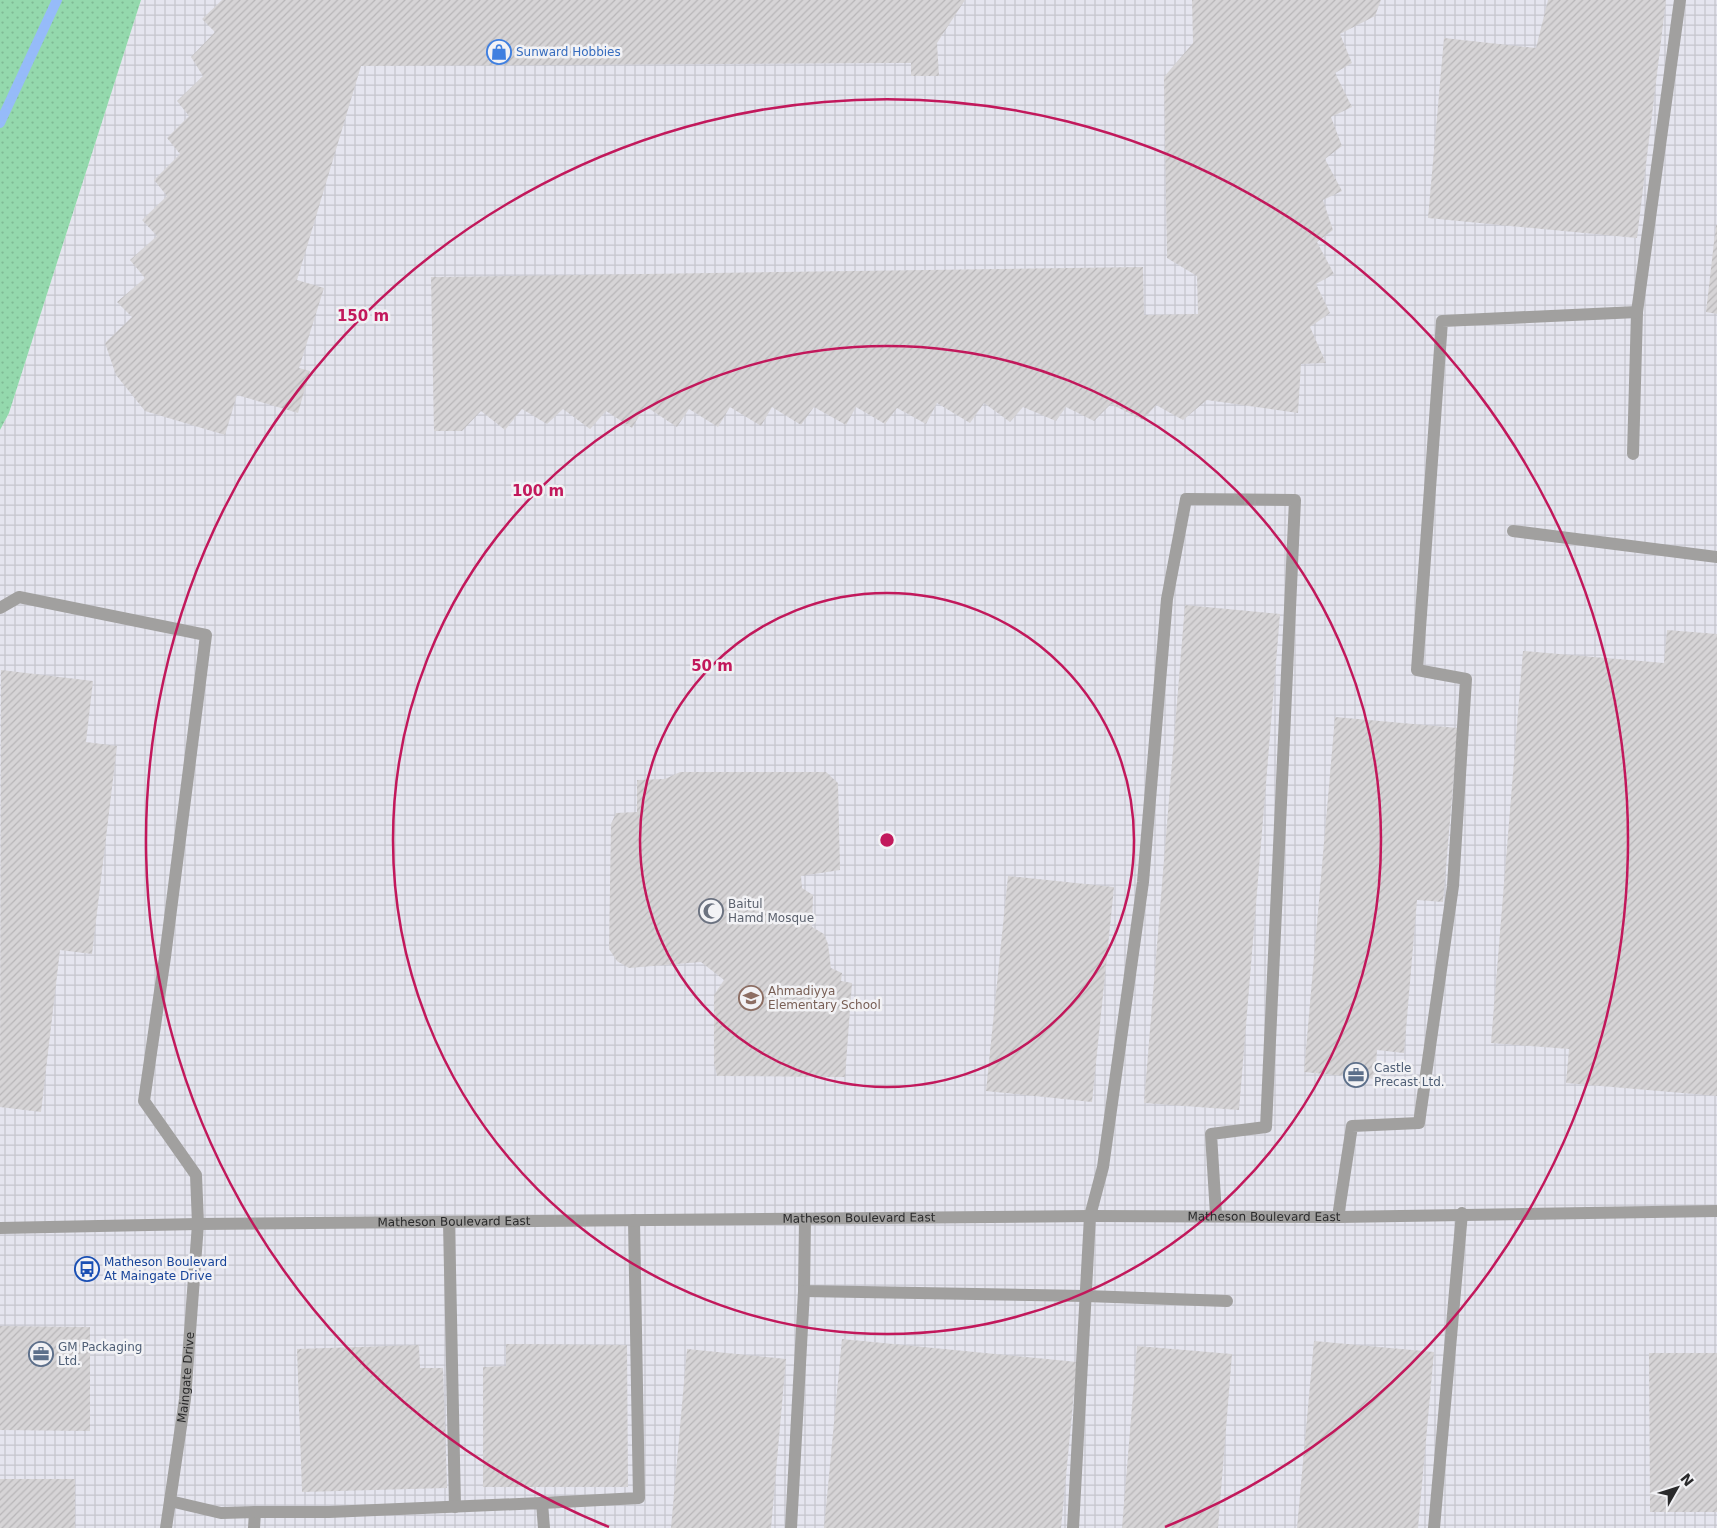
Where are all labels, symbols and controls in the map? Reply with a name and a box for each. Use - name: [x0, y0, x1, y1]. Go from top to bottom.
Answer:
- shop icon: Sunward Hobbies: [486, 39, 512, 65]
- place label: Sunward Hobbies: [516, 45, 621, 59]
- text: 150 m: [337, 307, 389, 325]
- text: 100 m: [512, 482, 564, 500]
- text: 50 m: [691, 657, 733, 675]
- centre of rings: [878, 831, 896, 849]
- place label: Baitul Hamd Mosque: [728, 897, 814, 925]
- mosque icon: Baitul Hamd Mosque: [698, 898, 724, 924]
- place label: Ahmadiyya Elementary School: [768, 984, 881, 1012]
- school or university icon: Ahmadiyya Elementary School: [738, 985, 764, 1011]
- place label: Castle Precast Ltd.: [1374, 1061, 1445, 1089]
- office icon: Castle Precast Ltd.: [1343, 1062, 1369, 1088]
- street label: Matheson Boulevard East: [1187, 1209, 1341, 1224]
- street label: Matheson Boulevard East: [782, 1210, 936, 1226]
- street label: Matheson Boulevard East: [377, 1214, 531, 1229]
- place label: Matheson Boulevard At Maingate Drive: [104, 1255, 227, 1283]
- bus stop icon: Matheson Boulevard At Maingate Drive: [74, 1256, 100, 1282]
- street label: Maingate Drive: [175, 1331, 197, 1424]
- place label: GM Packaging Ltd.: [58, 1340, 142, 1368]
- office icon: GM Packaging Ltd.: [28, 1341, 54, 1367]
- north arrow: [1652, 1463, 1702, 1513]
- text: N: [1677, 1470, 1697, 1489]

